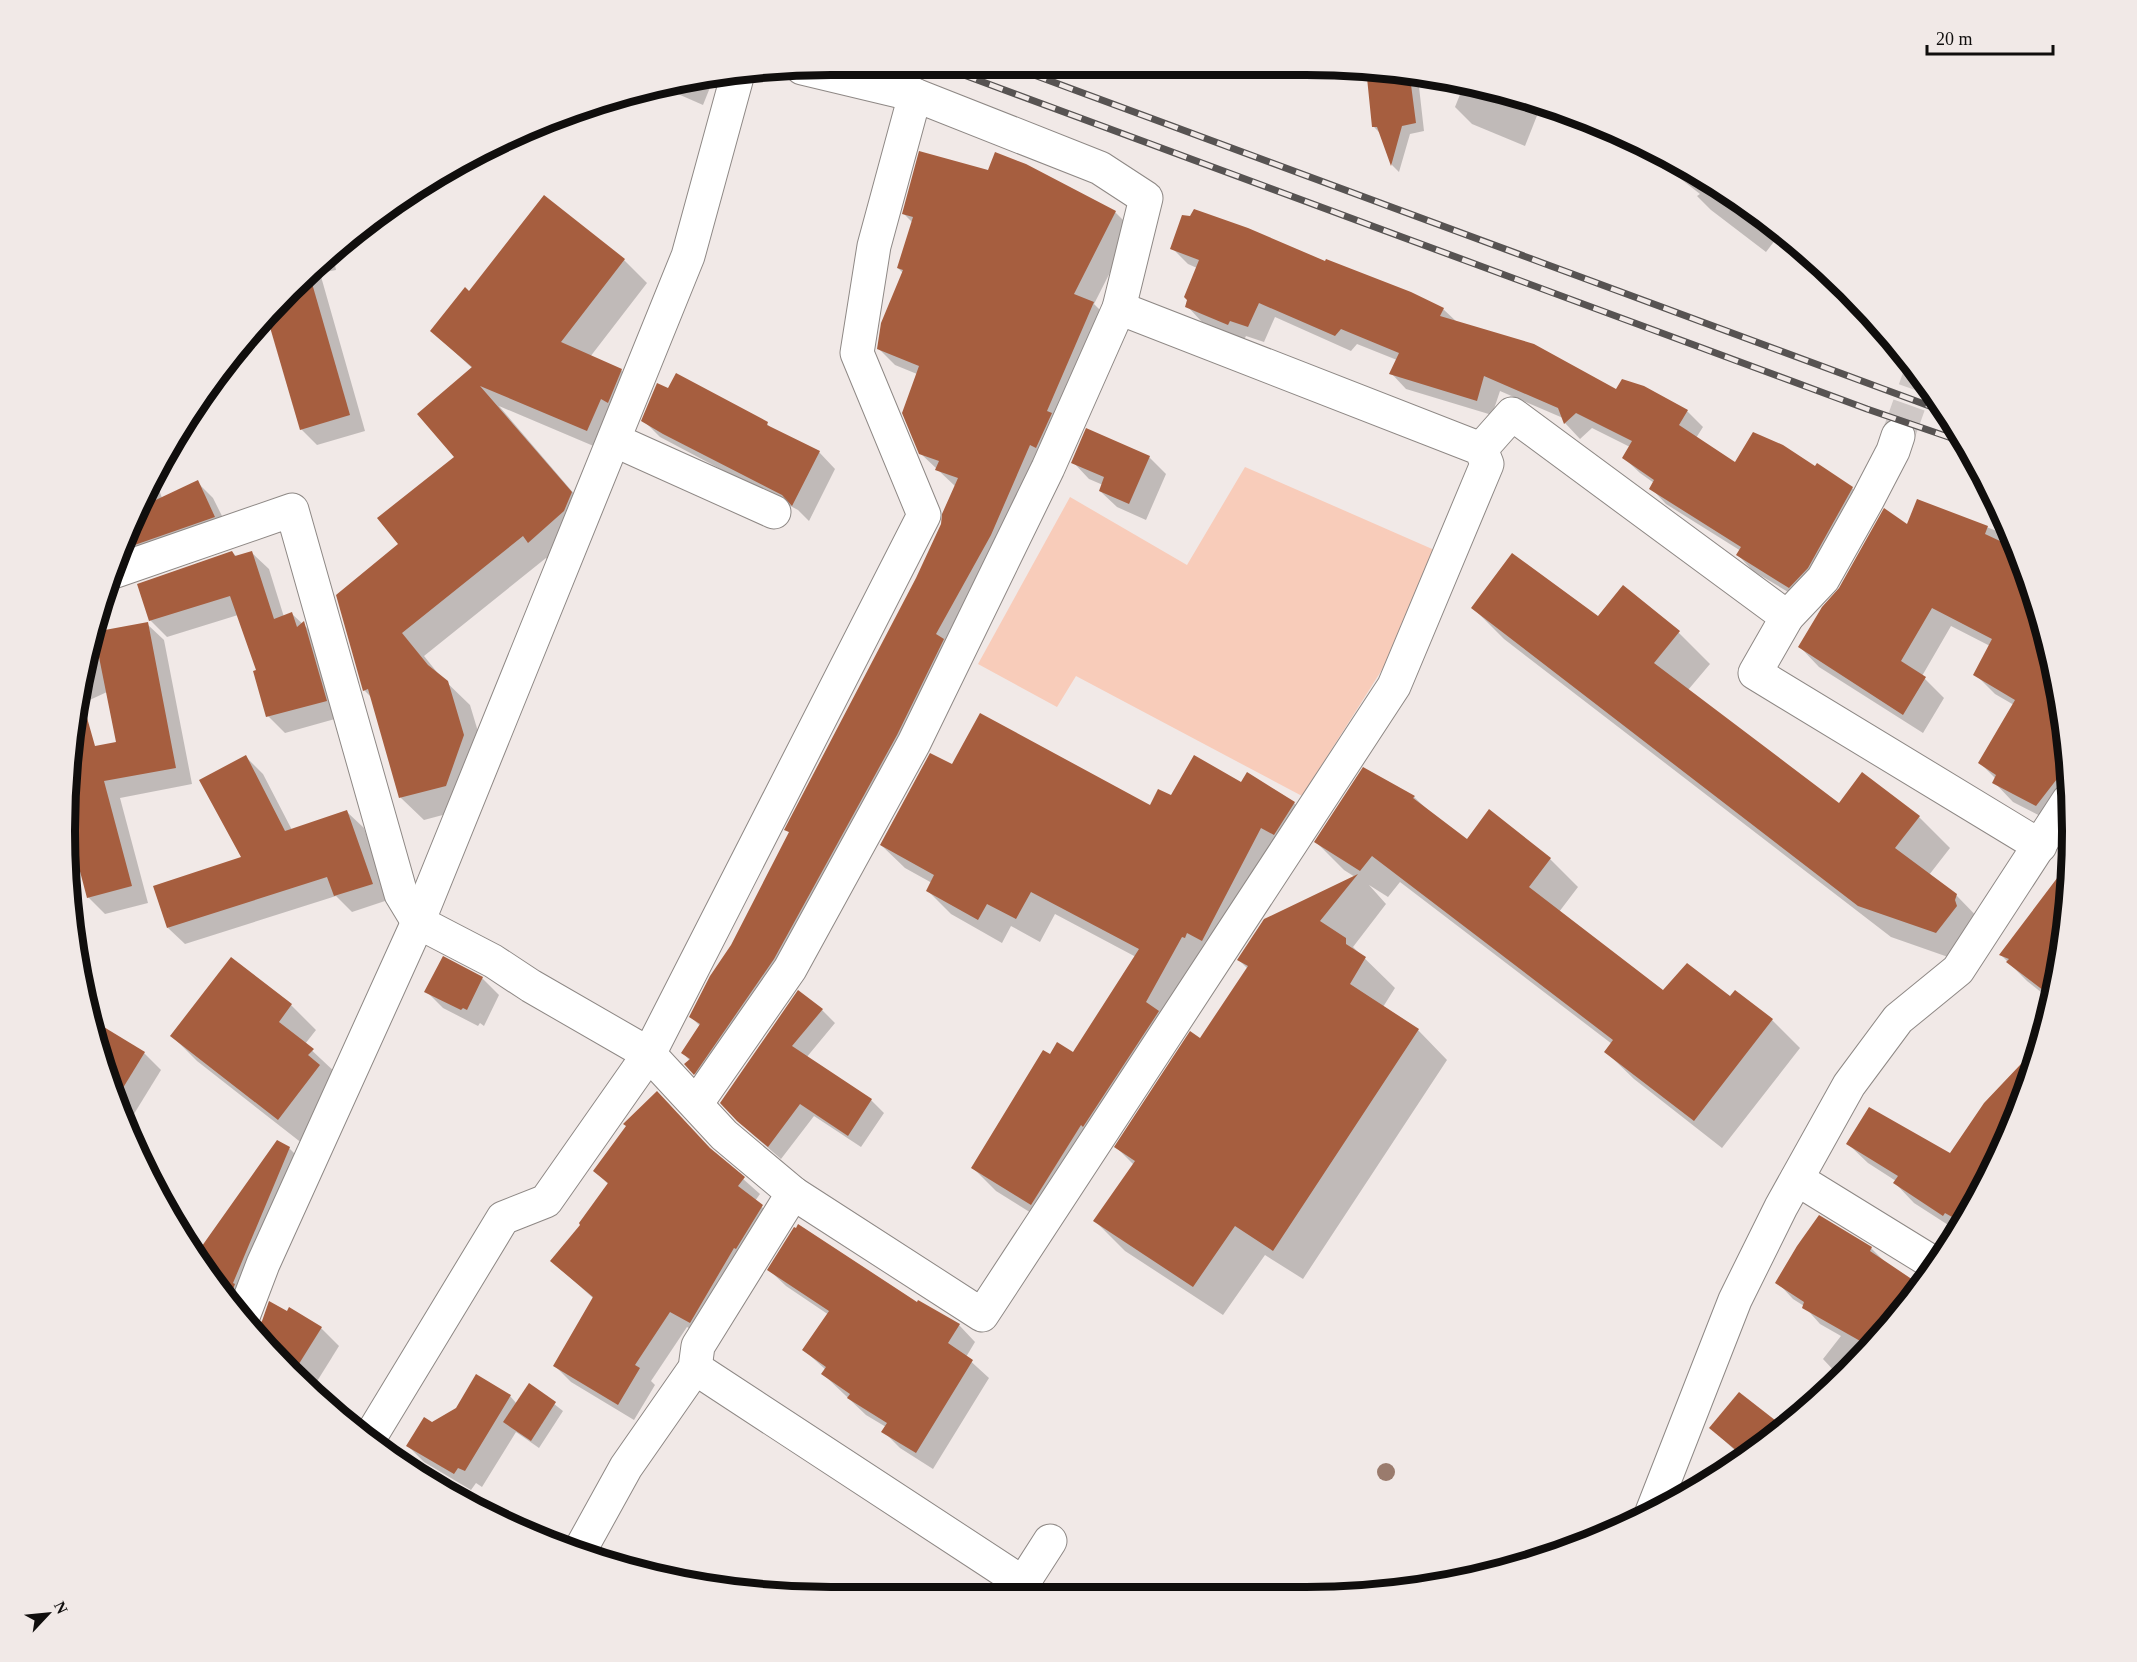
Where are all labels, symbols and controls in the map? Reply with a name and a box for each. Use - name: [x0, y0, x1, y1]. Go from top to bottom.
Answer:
- scale bar: [1927, 18, 2053, 56]
- text: 20 m: [1936, 29, 1973, 49]
- north arrow: [18, 1584, 78, 1644]
- text: N: [51, 1599, 71, 1617]

